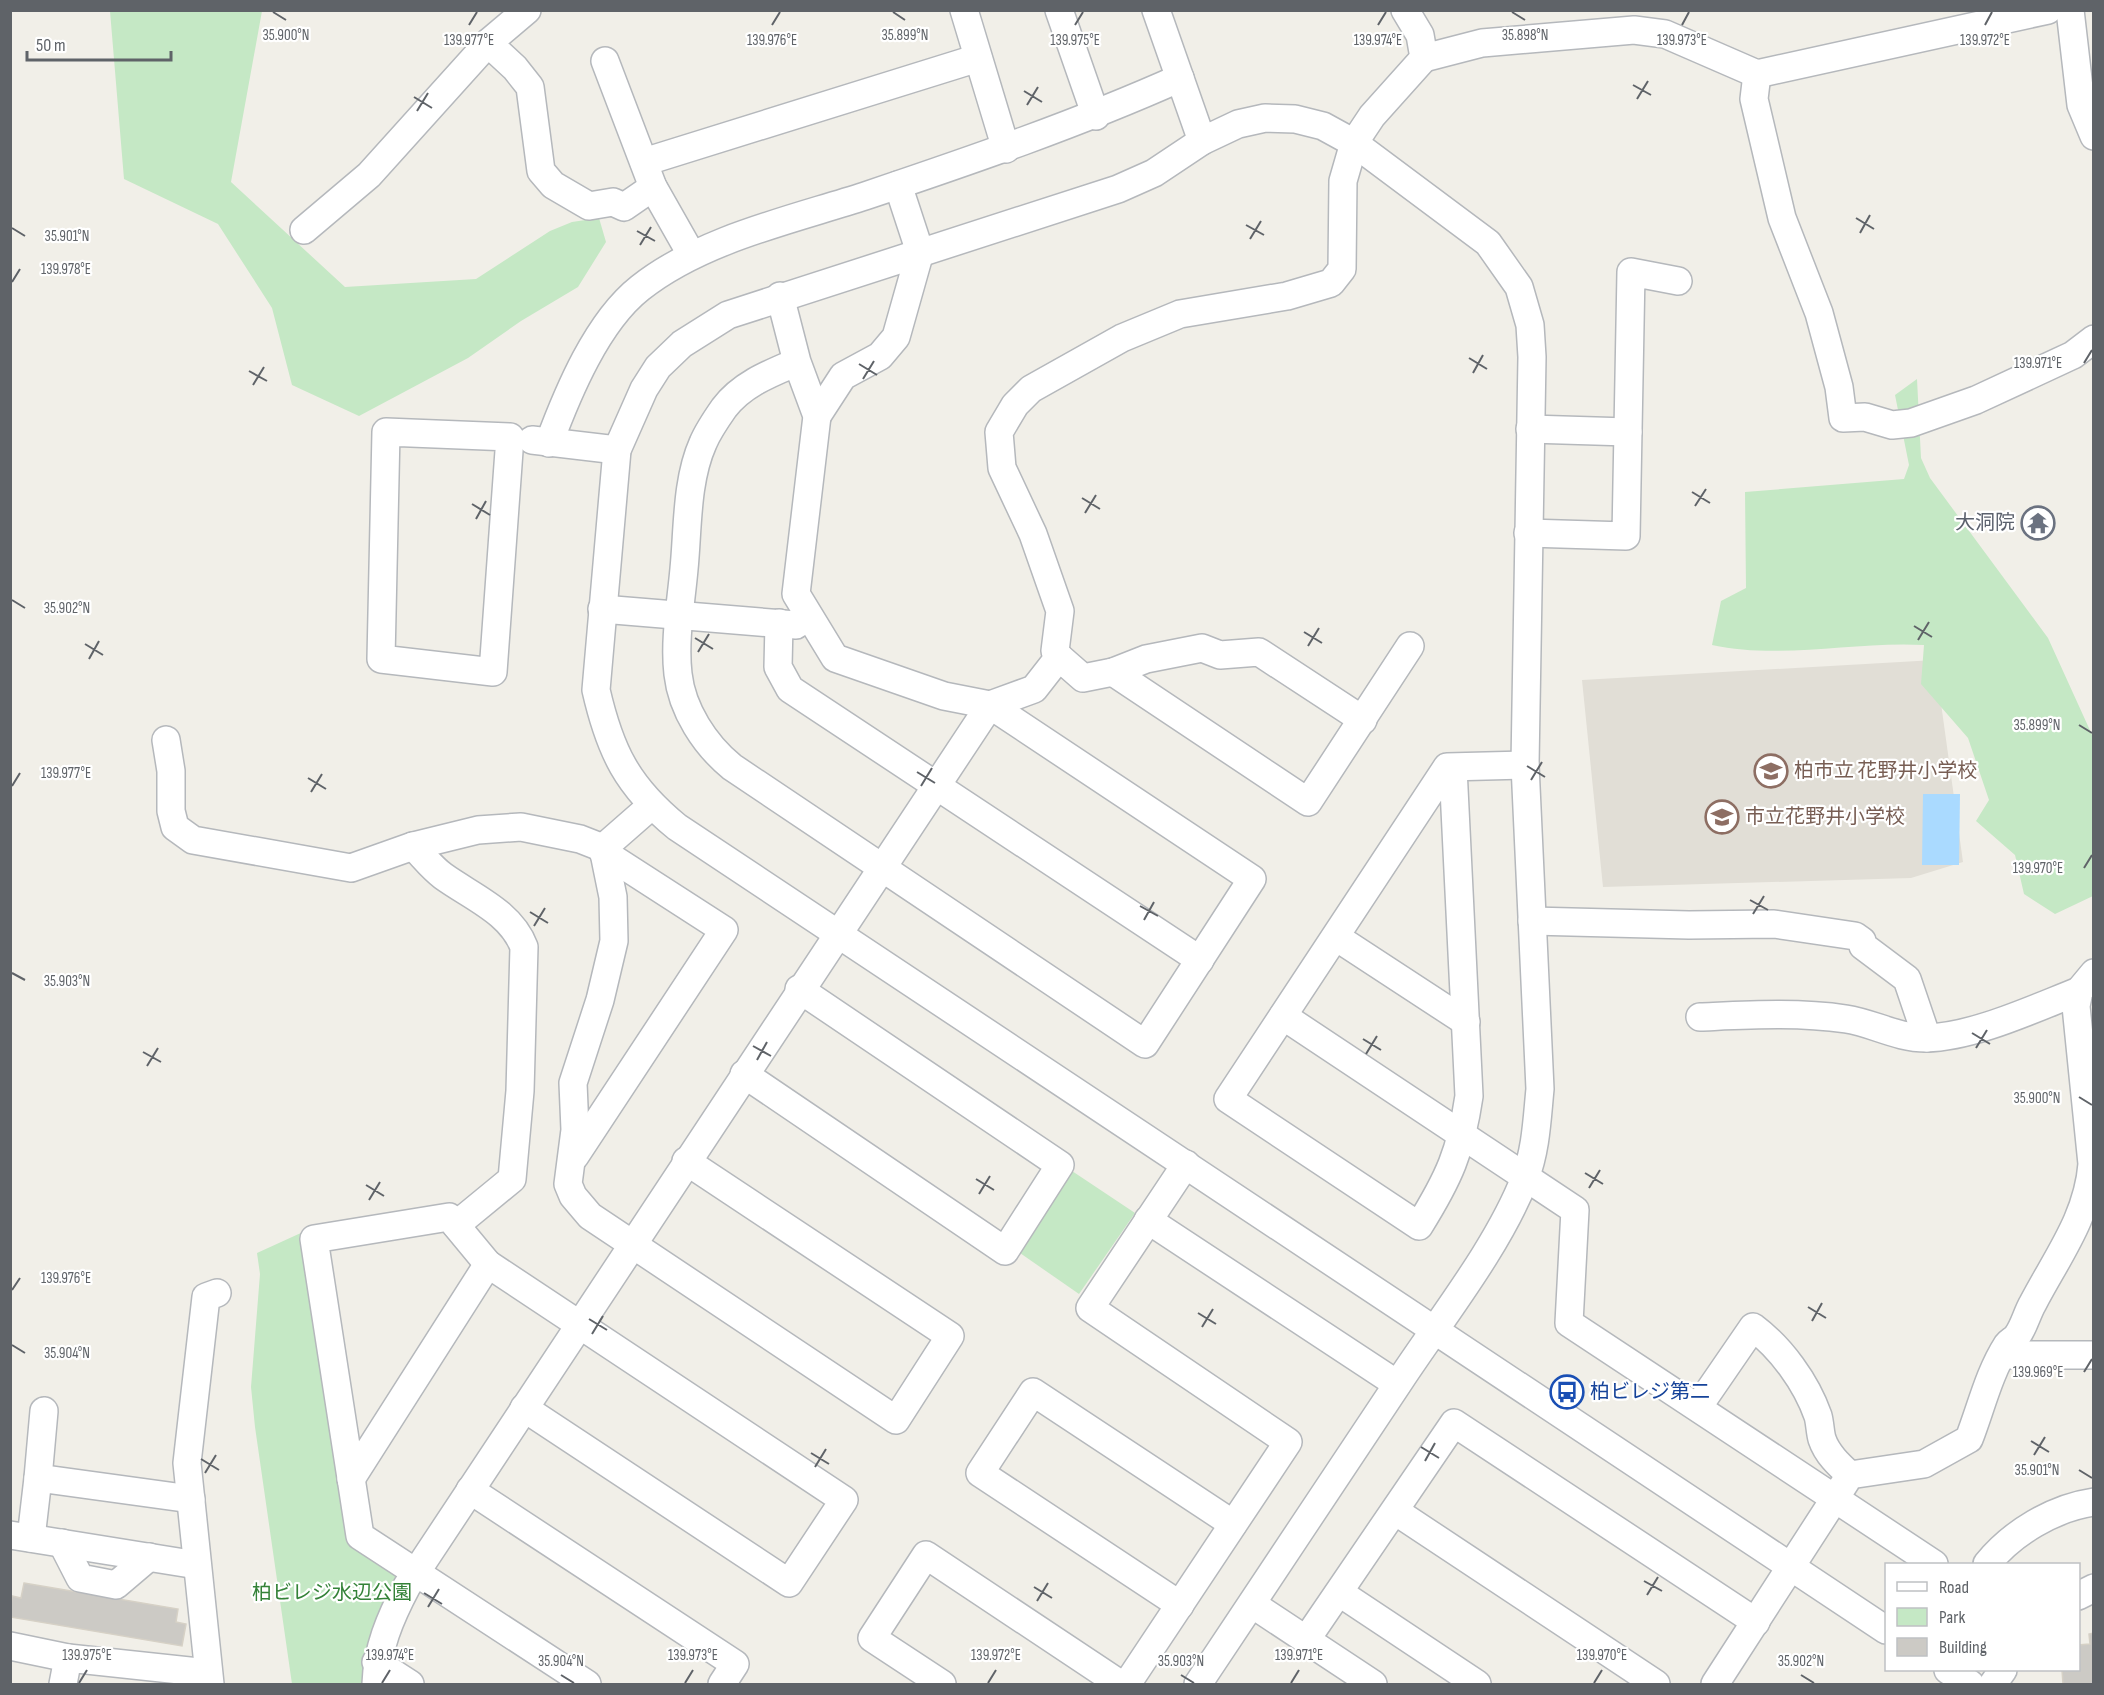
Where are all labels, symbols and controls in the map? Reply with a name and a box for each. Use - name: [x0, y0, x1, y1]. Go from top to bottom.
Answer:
- scale bar: [27, 24, 171, 62]
- text: 35.900°N: [263, 26, 309, 45]
- text: 35.899°N: [881, 26, 929, 45]
- text: 35.898°N: [1502, 26, 1548, 45]
- text: 139.977°E: [444, 31, 494, 50]
- text: 139.976°E: [747, 31, 797, 50]
- text: 139.975°E: [1050, 31, 1100, 50]
- text: 139.974°E: [1354, 31, 1402, 50]
- text: 139.973°E: [1657, 31, 1707, 50]
- text: 139.972°E: [1960, 31, 2010, 50]
- text: 50 m: [36, 35, 66, 56]
- text: 35.901°N: [45, 227, 89, 246]
- text: 139.978°E: [41, 260, 91, 279]
- text: 139.971°E: [2014, 354, 2062, 373]
- temple icon: 大洞院: [2020, 505, 2056, 541]
- place label: 大洞院: [1955, 511, 2015, 535]
- text: 35.902°N: [44, 599, 90, 618]
- text: 35.899°N: [2013, 716, 2061, 735]
- school or university icon: 柏市立 花野井小学校: [1753, 753, 1789, 789]
- place label: 柏市立 花野井小学校: [1794, 759, 1977, 783]
- text: 139.977°E: [41, 764, 91, 783]
- school or university icon: 市立花野井小学校: [1704, 799, 1740, 835]
- place label: 市立花野井小学校: [1745, 805, 1905, 829]
- text: 139.970°E: [2013, 859, 2063, 878]
- text: 35.903°N: [44, 972, 90, 991]
- text: 35.900°N: [2014, 1089, 2060, 1108]
- text: 139.976°E: [41, 1269, 91, 1288]
- text: 35.904°N: [44, 1344, 90, 1363]
- text: 139.969°E: [2013, 1363, 2063, 1382]
- bus stop icon: 柏ビレジ第二: [1549, 1374, 1585, 1410]
- place label: 柏ビレジ第二: [1590, 1380, 1710, 1404]
- text: 35.901°N: [2015, 1461, 2059, 1480]
- legend: [1885, 1563, 2080, 1671]
- text: Road: [1939, 1577, 1969, 1598]
- park label: 柏ビレジ水辺公園: [252, 1581, 412, 1605]
- text: Park: [1939, 1607, 1965, 1628]
- text: Building: [1939, 1637, 1987, 1658]
- text: 139.975°E: [62, 1646, 112, 1665]
- text: 139.974°E: [366, 1646, 414, 1665]
- text: 139.973°E: [668, 1646, 718, 1665]
- text: 139.972°E: [971, 1646, 1021, 1665]
- text: 139.971°E: [1275, 1646, 1323, 1665]
- text: 139.970°E: [1577, 1646, 1627, 1665]
- text: 35.904°N: [538, 1652, 584, 1671]
- text: 35.903°N: [1158, 1652, 1204, 1671]
- text: 35.902°N: [1778, 1652, 1824, 1671]

